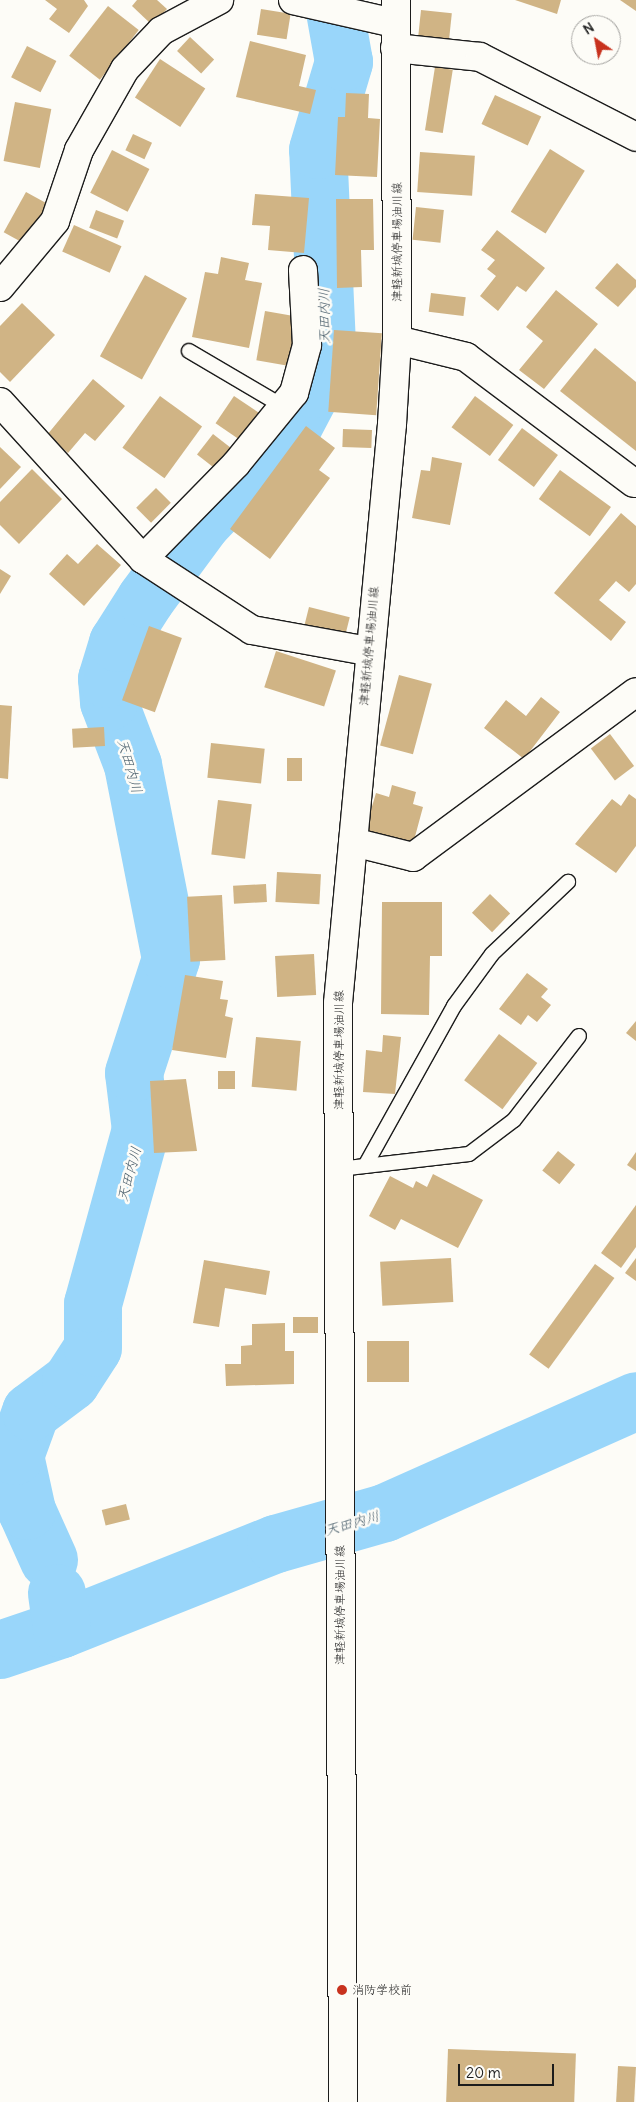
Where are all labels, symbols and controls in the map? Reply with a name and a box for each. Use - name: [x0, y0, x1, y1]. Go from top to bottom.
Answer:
- north arrow: [571, 15, 621, 65]
- text: N: [579, 18, 597, 38]
- street label: 津軽新城停車場油川線: [390, 182, 404, 302]
- water label: 天田内川: [315, 288, 333, 344]
- street label: 津軽新城停車場油川線: [357, 586, 381, 706]
- water label: 天田内川: [114, 737, 146, 795]
- street label: 津軽新城停車場油川線: [332, 990, 346, 1110]
- water label: 天田内川: [114, 1145, 144, 1203]
- water label: 天田内川: [323, 1507, 381, 1539]
- street label: 津軽新城停車場油川線: [333, 1545, 347, 1665]
- place label: 消防学校前: [352, 1983, 412, 1997]
- marker: 消防学校前: [336, 1984, 348, 1996]
- scale bar: [461, 2054, 557, 2086]
- text: 20 m: [466, 2063, 501, 2082]

